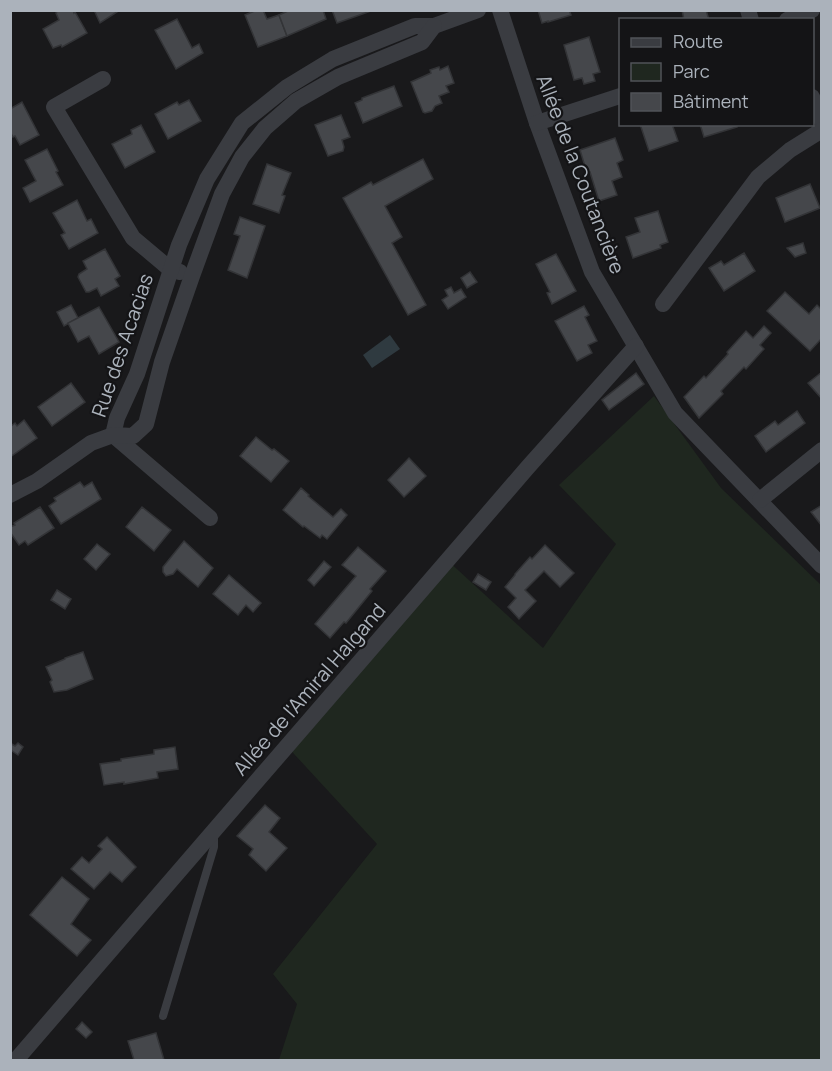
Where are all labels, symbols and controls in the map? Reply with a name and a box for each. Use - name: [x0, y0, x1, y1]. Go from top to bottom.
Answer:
- legend: [619, 18, 814, 126]
- text: Route: [673, 29, 723, 53]
- text: Parc: [673, 59, 710, 83]
- street label: Allée de la Coutancière: [530, 70, 632, 278]
- text: Bâtiment: [673, 89, 749, 113]
- street label: Rue des Acacias: [85, 270, 159, 420]
- street label: Allée de l'Amiral Halgand: [227, 597, 391, 781]

